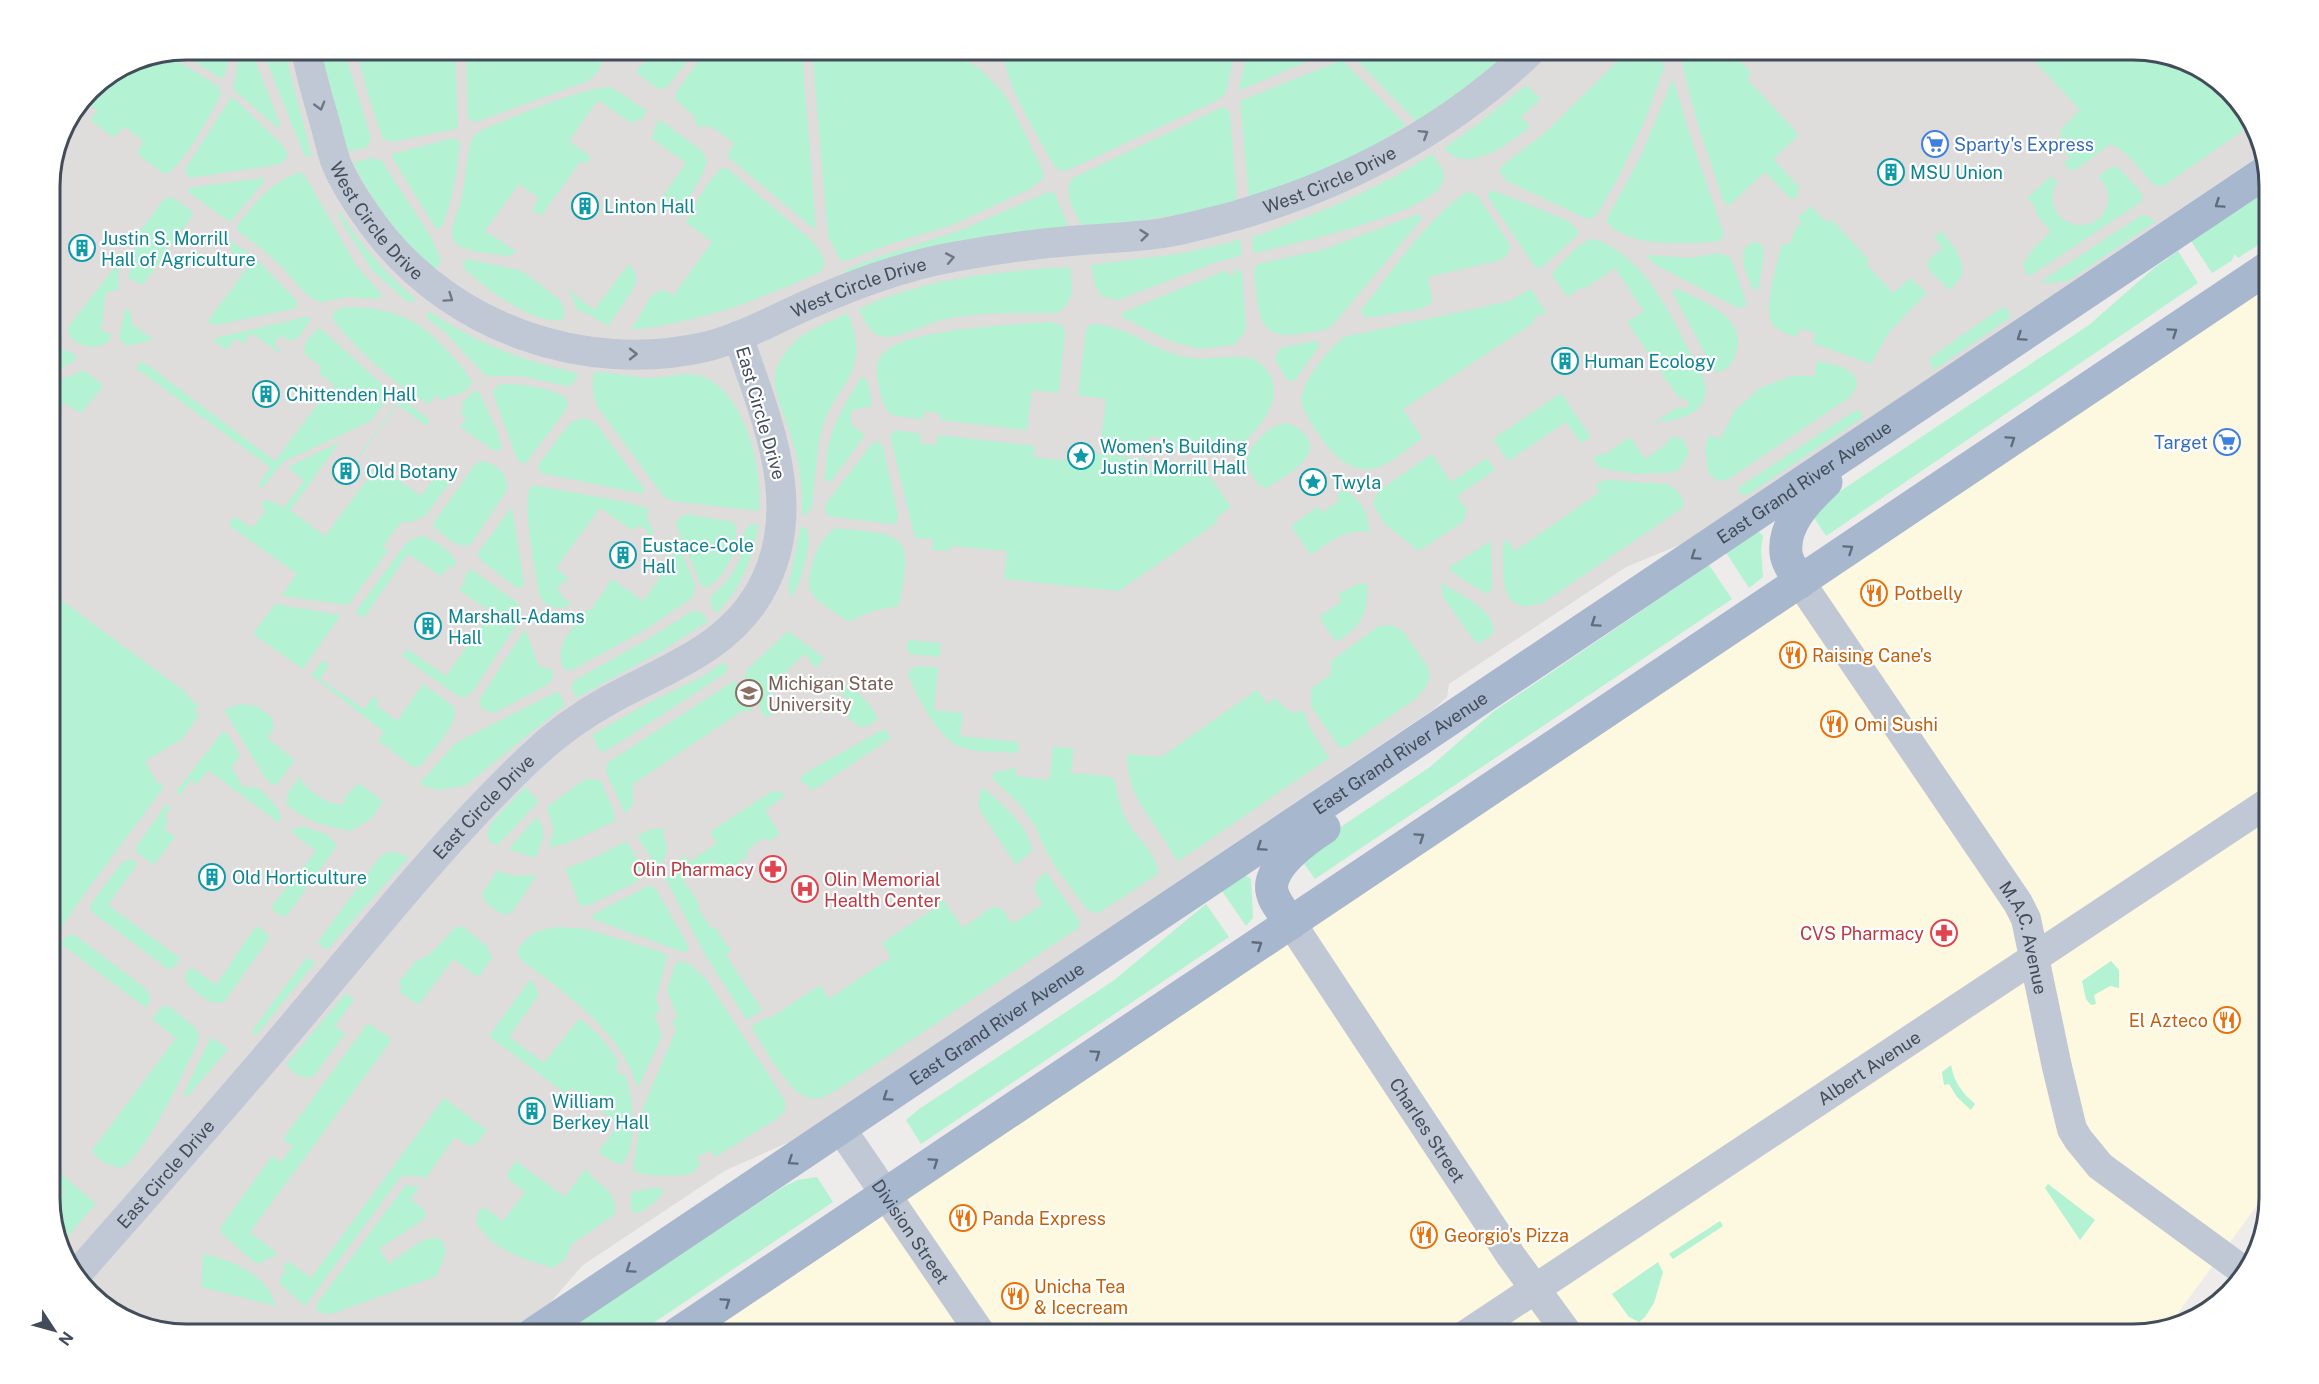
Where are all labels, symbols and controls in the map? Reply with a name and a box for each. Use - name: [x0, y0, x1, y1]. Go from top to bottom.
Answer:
- one-way arrow: [313, 100, 325, 111]
- one-way arrow: [1418, 129, 1428, 141]
- supermarket icon: Sparty's Express: [1920, 129, 1950, 159]
- place label: Sparty's Express: [1954, 134, 2094, 155]
- street label: West Circle Drive: [1260, 141, 1399, 217]
- building icon: MSU Union: [1876, 157, 1906, 187]
- street label: West Circle Drive: [326, 158, 428, 284]
- place label: MSU Union: [1910, 162, 2003, 183]
- building icon: Linton Hall: [570, 191, 600, 221]
- place label: Linton Hall: [604, 196, 695, 217]
- one-way arrow: [2215, 197, 2226, 208]
- place label: Justin S. Morrill Hall of Agriculture: [101, 228, 256, 270]
- one-way arrow: [1139, 229, 1148, 242]
- building icon: Justin S. Morrill Hall of Agriculture: [67, 233, 97, 263]
- one-way arrow: [945, 252, 955, 265]
- street label: West Circle Drive: [787, 253, 928, 321]
- one-way arrow: [443, 291, 454, 302]
- one-way arrow: [2166, 328, 2177, 339]
- one-way arrow: [2017, 330, 2028, 341]
- street label: East Circle Drive: [732, 344, 790, 482]
- building icon: Human Ecology: [1550, 346, 1580, 376]
- one-way arrow: [628, 348, 637, 361]
- place label: Human Ecology: [1584, 351, 1716, 372]
- building icon: Chittenden Hall: [251, 379, 281, 409]
- place label: Chittenden Hall: [286, 384, 417, 405]
- street label: East Grand River Avenue: [1712, 416, 1895, 548]
- supermarket icon: Target: [2212, 427, 2242, 457]
- place label: Target: [2154, 432, 2208, 453]
- place label: Women's Building Justin Morrill Hall: [1100, 436, 1247, 478]
- one-way arrow: [2005, 436, 2015, 448]
- place icon: Women's Building Justin Morrill Hall: [1066, 441, 1096, 471]
- building icon: Old Botany: [331, 456, 361, 486]
- place label: Old Botany: [366, 461, 458, 482]
- place icon: Twyla: [1298, 467, 1328, 497]
- place label: Twyla: [1332, 472, 1381, 493]
- place label: Eustace-Cole Hall: [642, 535, 754, 577]
- building icon: Eustace-Cole Hall: [608, 540, 638, 570]
- one-way arrow: [1842, 545, 1853, 556]
- one-way arrow: [1690, 549, 1701, 560]
- restaurant icon: Potbelly: [1859, 578, 1889, 608]
- place label: Potbelly: [1894, 583, 1963, 604]
- place label: Marshall-Adams Hall: [448, 606, 585, 648]
- building icon: Marshall-Adams Hall: [413, 611, 443, 641]
- one-way arrow: [1590, 616, 1601, 627]
- restaurant icon: Raising Cane's: [1778, 640, 1808, 670]
- place label: Raising Cane's: [1812, 645, 1932, 666]
- place label: Michigan State University: [768, 673, 894, 715]
- school or university icon: Michigan State University: [734, 678, 764, 708]
- street label: East Grand River Avenue: [1309, 687, 1491, 818]
- restaurant icon: Omi Sushi: [1819, 709, 1849, 739]
- place label: Omi Sushi: [1854, 714, 1938, 735]
- street label: East Circle Drive: [428, 749, 538, 863]
- one-way arrow: [1413, 833, 1424, 844]
- one-way arrow: [1256, 840, 1267, 851]
- pharmacy icon: Olin Pharmacy: [758, 854, 788, 884]
- place label: Olin Pharmacy: [633, 859, 754, 880]
- building icon: Old Horticulture: [197, 862, 227, 892]
- place label: Old Horticulture: [232, 867, 367, 888]
- place label: Olin Memorial Health Center: [824, 869, 941, 911]
- hospital icon: Olin Memorial Health Center: [790, 874, 820, 904]
- street label: M.A.C. Avenue: [1995, 877, 2052, 996]
- pharmacy icon: CVS Pharmacy: [1929, 918, 1959, 948]
- place label: CVS Pharmacy: [1800, 923, 1924, 944]
- one-way arrow: [1251, 941, 1262, 952]
- street label: East Grand River Avenue: [905, 957, 1088, 1089]
- restaurant icon: El Azteco: [2212, 1005, 2242, 1035]
- place label: El Azteco: [2129, 1010, 2208, 1031]
- street label: Albert Avenue: [1813, 1026, 1924, 1109]
- one-way arrow: [1090, 1049, 1100, 1061]
- street label: Charles Street: [1386, 1074, 1470, 1186]
- one-way arrow: [883, 1090, 894, 1101]
- place label: William Berkey Hall: [552, 1091, 649, 1133]
- building icon: William Berkey Hall: [517, 1096, 547, 1126]
- street label: East Circle Drive: [112, 1115, 218, 1232]
- one-way arrow: [788, 1153, 798, 1165]
- one-way arrow: [927, 1158, 938, 1169]
- street label: Division Street: [868, 1175, 954, 1288]
- restaurant icon: Panda Express: [948, 1203, 978, 1233]
- place label: Panda Express: [982, 1208, 1106, 1229]
- restaurant icon: Georgio's Pizza: [1409, 1220, 1439, 1250]
- place label: Georgio's Pizza: [1444, 1225, 1569, 1246]
- one-way arrow: [626, 1262, 637, 1273]
- place label: Unicha Tea & Icecream: [1034, 1276, 1128, 1318]
- restaurant icon: Unicha Tea & Icecream: [1000, 1281, 1030, 1311]
- one-way arrow: [719, 1298, 730, 1309]
- north arrow: [24, 1300, 84, 1360]
- text: N: [54, 1328, 77, 1349]

